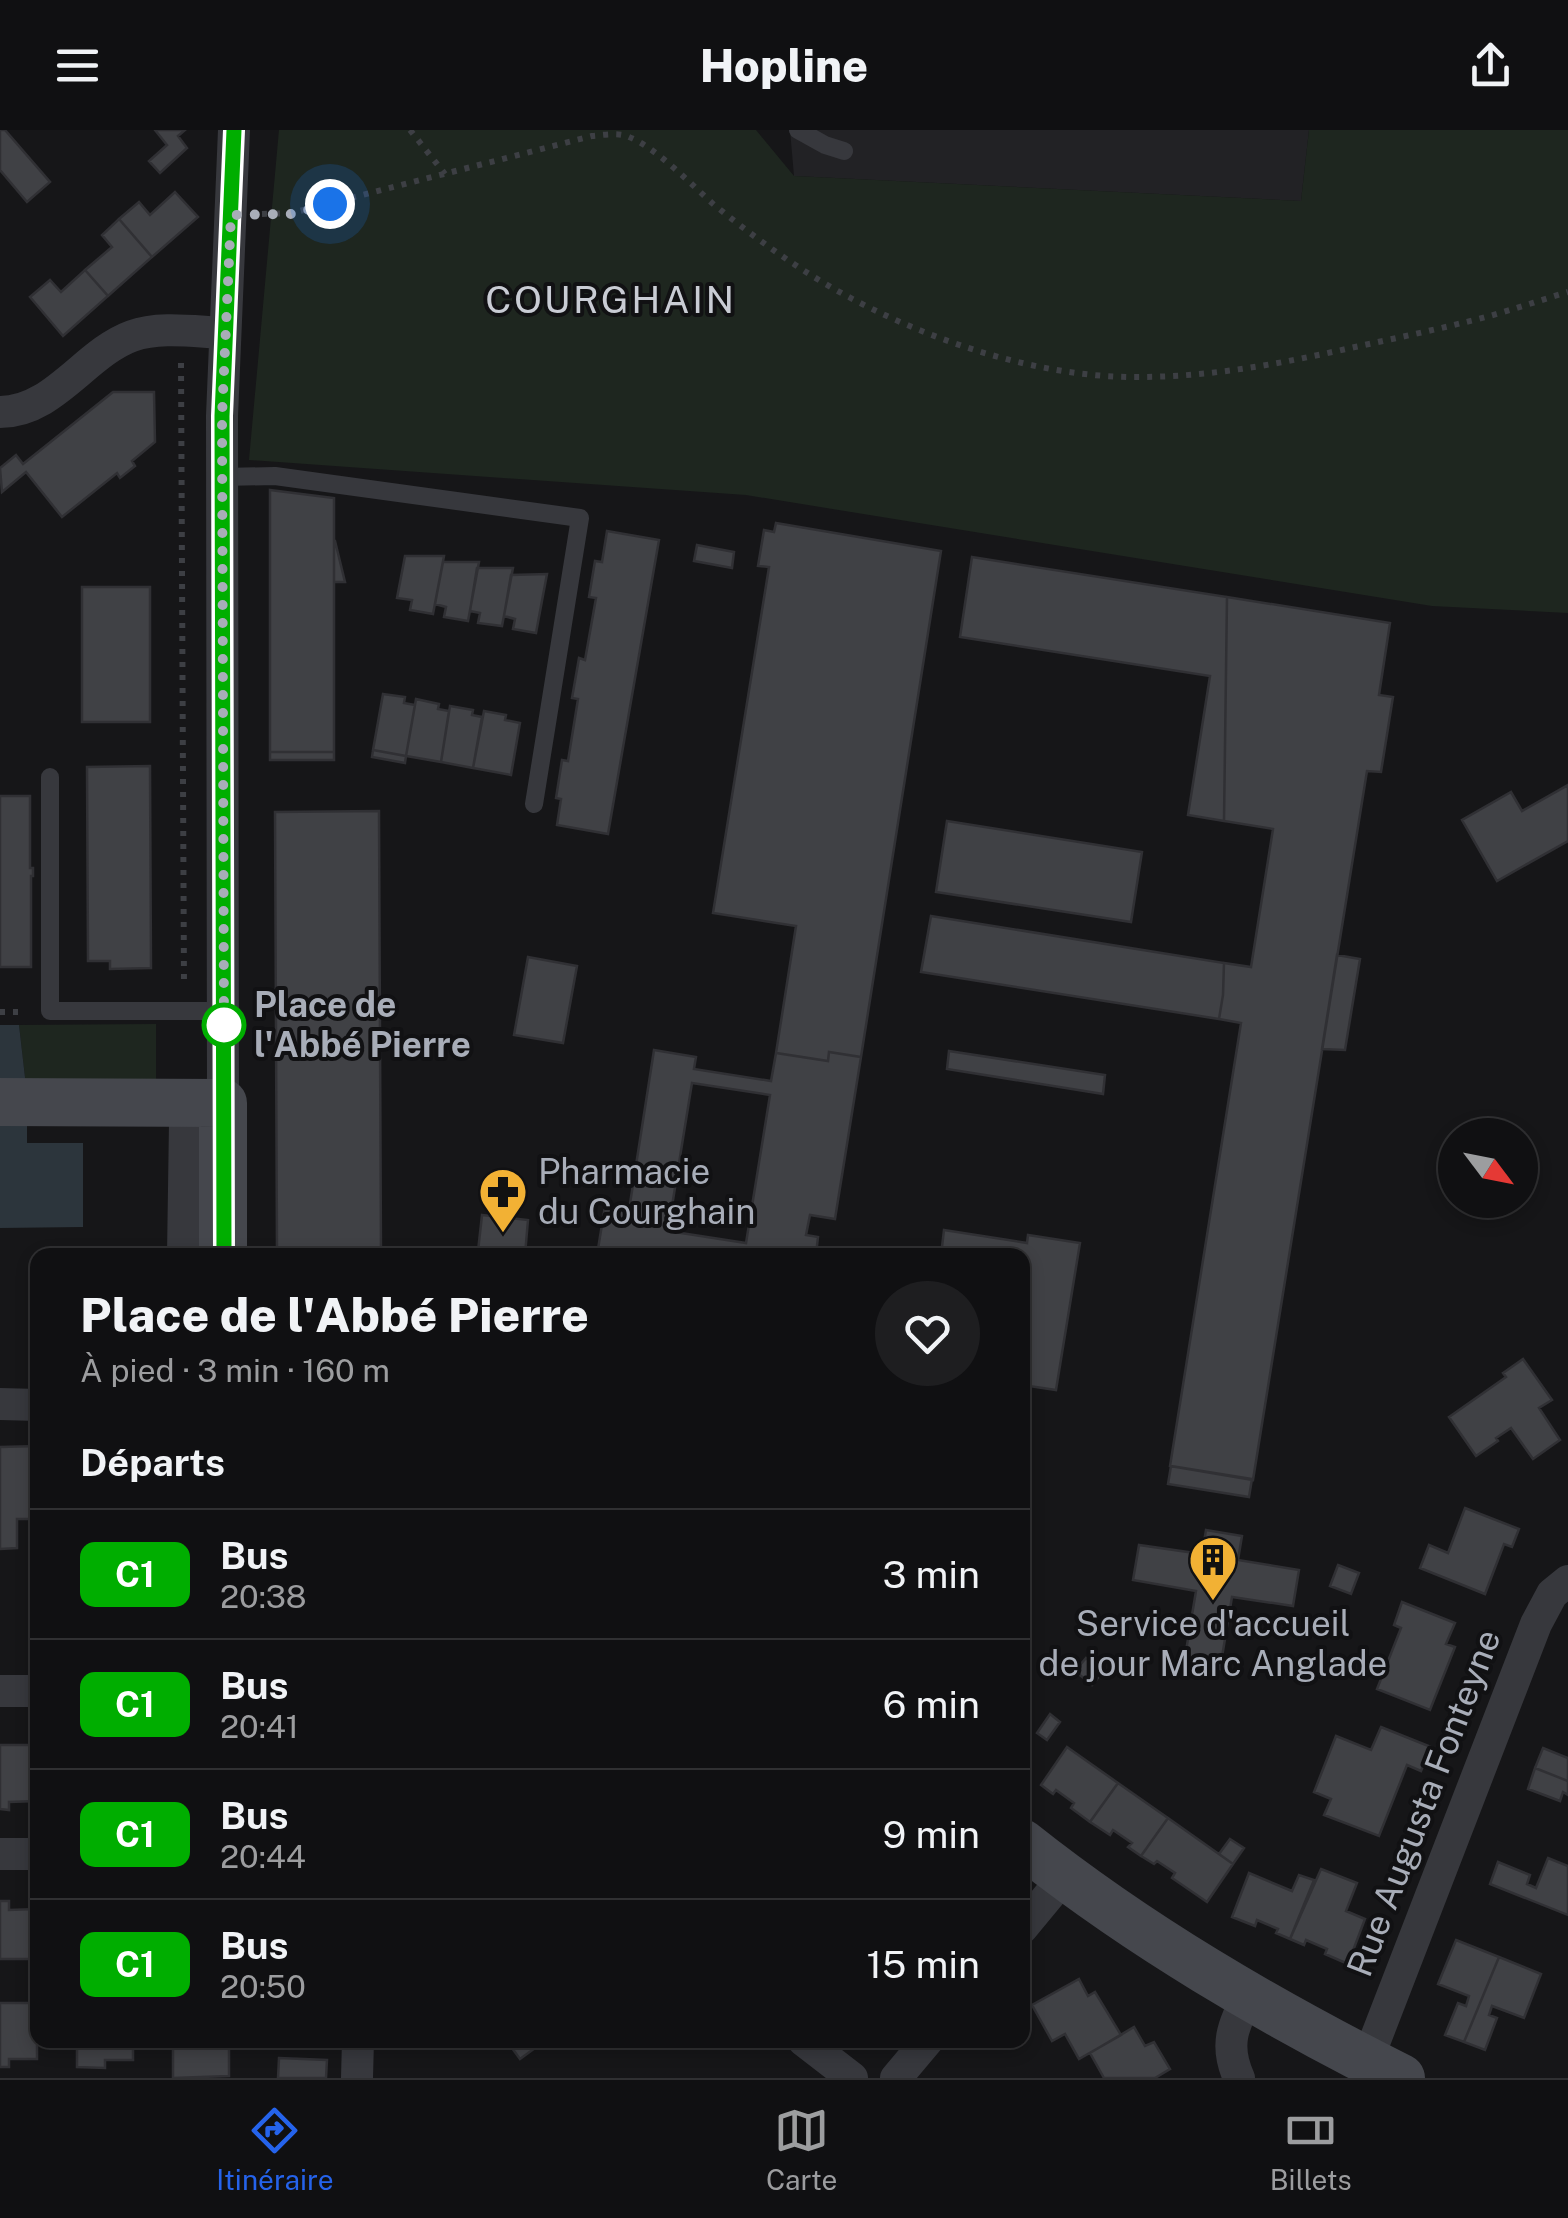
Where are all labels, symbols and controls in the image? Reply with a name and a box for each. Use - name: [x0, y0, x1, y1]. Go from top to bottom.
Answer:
- icon: menu: [50, 38, 105, 93]
- icon: share: [1463, 38, 1518, 93]
- text: Hopline: [700, 39, 868, 92]
- your location: [305, 179, 355, 229]
- district label: COURGHAIN: [485, 277, 737, 322]
- place label: Place de l'Abbé Pierre: [254, 984, 471, 1065]
- marker: Place de l'Abbé Pierre: [203, 1004, 245, 1046]
- north arrow: [1438, 1118, 1538, 1218]
- map controls: [1438, 1118, 1538, 1218]
- place label: Pharmacie du Courghain: [538, 1151, 755, 1232]
- pharmacy icon: Pharmacie du Courghain: [477, 1166, 529, 1234]
- button: heart: [875, 1281, 980, 1386]
- text: Place de l'Abbé Pierre: [80, 1286, 589, 1343]
- text: À pied · 3 min · 160 m: [80, 1352, 390, 1389]
- text: Départs: [80, 1440, 225, 1485]
- text: Bus: [220, 1533, 289, 1578]
- building icon: Service d'accueil de jour Marc Anglade: [1187, 1534, 1239, 1602]
- text: 3 min: [882, 1552, 980, 1597]
- text: C1: [115, 1554, 155, 1595]
- text: 20:38: [220, 1578, 307, 1615]
- place label: Service d'accueil de jour Marc Anglade: [1039, 1603, 1387, 1684]
- street label: Rue Augusta Fonteyne: [1338, 1624, 1509, 1982]
- text: Bus: [220, 1663, 289, 1708]
- text: 6 min: [883, 1682, 980, 1727]
- text: C1: [115, 1684, 155, 1725]
- text: 20:41: [220, 1708, 299, 1745]
- text: Bus: [220, 1793, 289, 1838]
- text: 9 min: [883, 1812, 980, 1857]
- text: C1: [115, 1814, 155, 1855]
- text: 20:44: [220, 1838, 306, 1875]
- text: Bus: [220, 1923, 289, 1968]
- text: 15 min: [867, 1942, 980, 1987]
- text: C1: [115, 1944, 155, 1985]
- text: 20:50: [220, 1968, 306, 2005]
- tab: Itinéraire: [216, 2103, 334, 2196]
- tab: Carte: [766, 2103, 837, 2196]
- tab: Billets: [1270, 2103, 1352, 2196]

